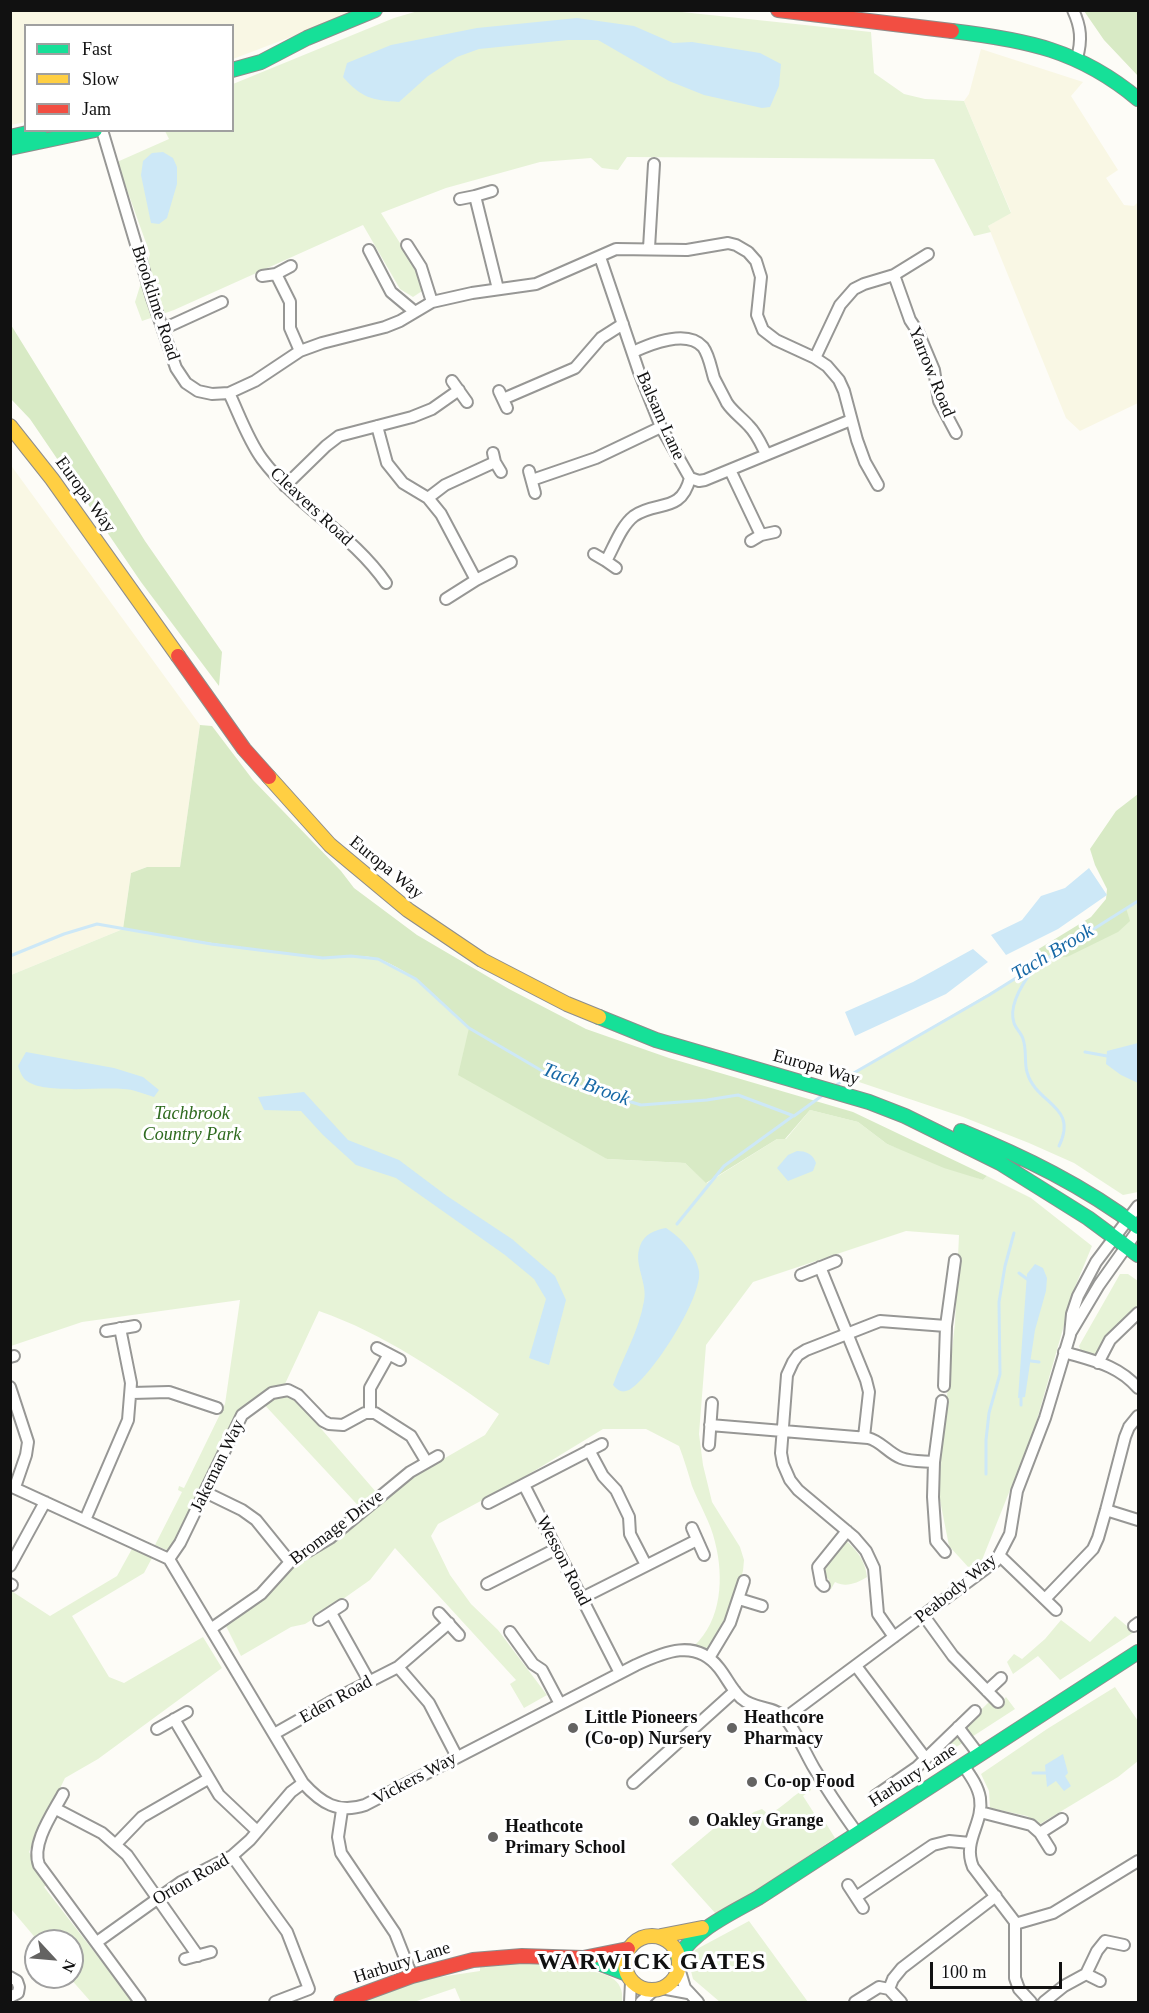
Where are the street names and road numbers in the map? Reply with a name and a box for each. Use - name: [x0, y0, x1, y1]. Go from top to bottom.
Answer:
- street label: Brooklime Road: [126, 243, 184, 363]
- street label: Yarrow Road: [903, 324, 959, 420]
- street label: Balsam Lane: [631, 368, 689, 464]
- street label: Europa Way: [50, 453, 120, 537]
- street label: Cleavers Road: [265, 463, 357, 551]
- street label: Europa Way: [345, 832, 427, 904]
- street label: Europa Way: [770, 1045, 862, 1091]
- street label: Jakeman Way: [186, 1416, 250, 1516]
- street label: Bromage Drive: [286, 1486, 388, 1570]
- street label: Wesson Road: [531, 1512, 595, 1610]
- street label: Peabody Way: [911, 1549, 1001, 1629]
- street label: Eden Road: [296, 1671, 376, 1729]
- street label: Harbury Lane: [865, 1740, 961, 1812]
- street label: Vickers Way: [369, 1748, 461, 1810]
- street label: Orton Road: [149, 1850, 233, 1910]
- street label: Harbury Lane: [351, 1937, 453, 1989]

